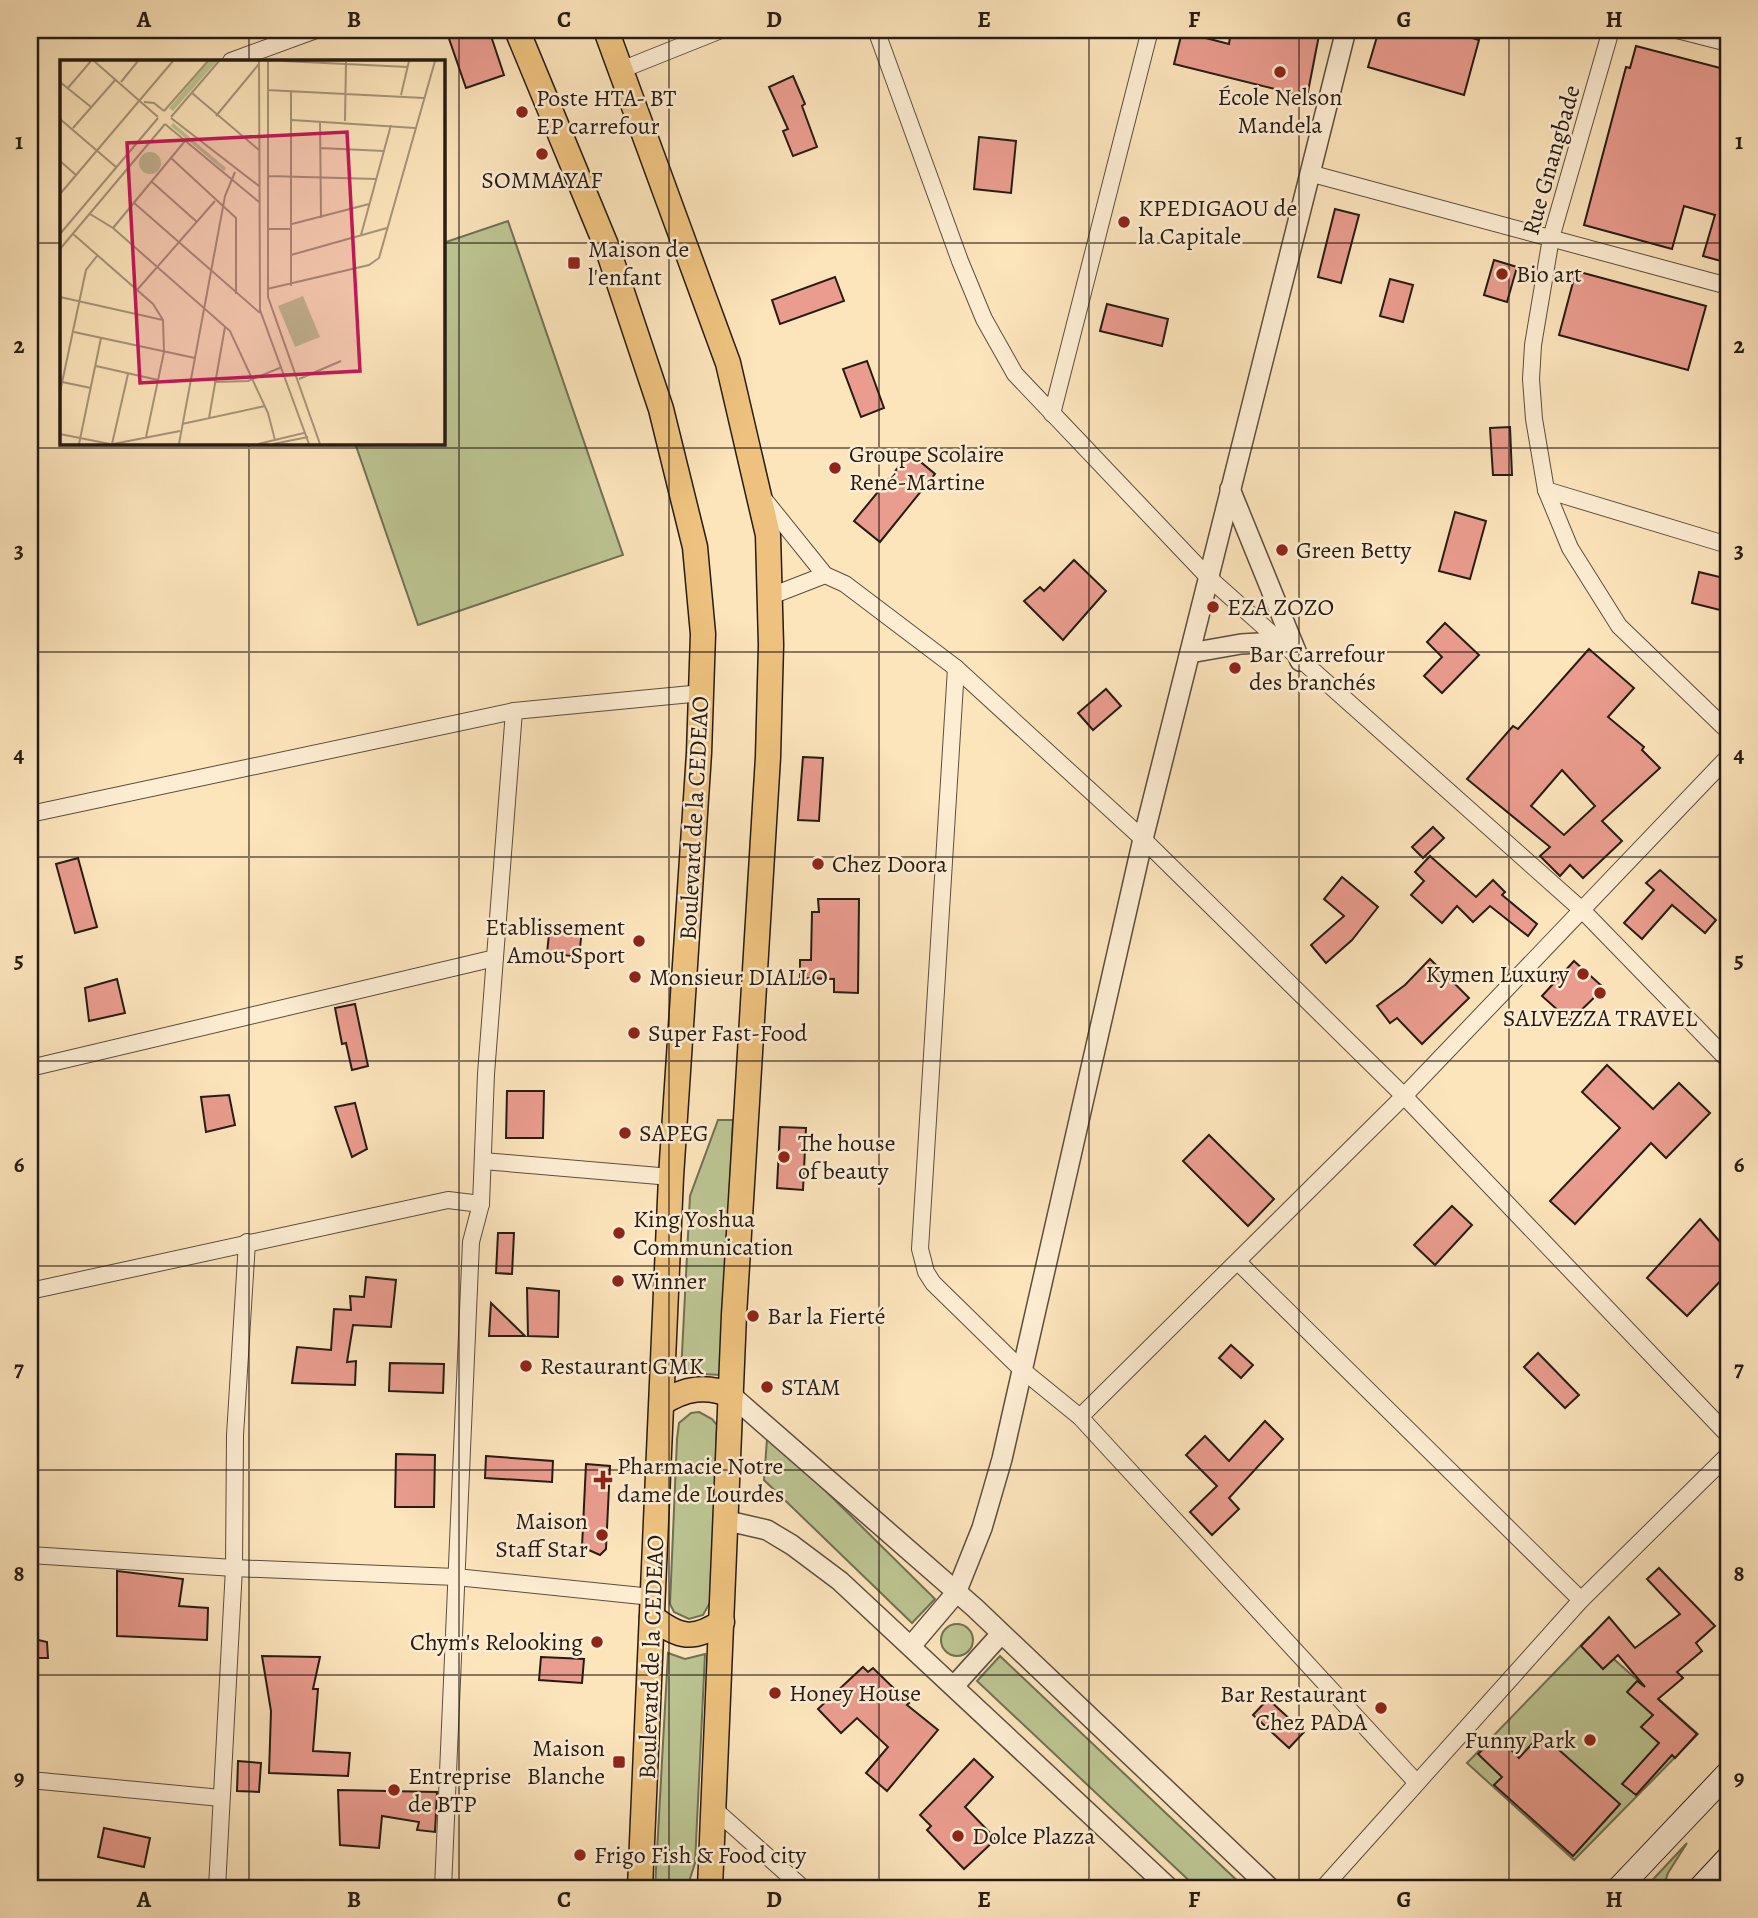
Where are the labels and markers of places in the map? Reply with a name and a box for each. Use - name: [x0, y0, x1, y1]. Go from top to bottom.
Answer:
- marker: École Nelson Mandela: [1272, 64, 1288, 80]
- place label: École Nelson Mandela: [1218, 81, 1342, 141]
- place label: Poste HTA- BT EP carrefour: [536, 82, 676, 142]
- marker: Poste HTA- BT EP carrefour: [514, 104, 530, 120]
- marker: SOMMAYAF: [534, 146, 550, 162]
- place label: SOMMAYAF: [481, 164, 603, 196]
- place label: KPEDIGAOU de la Capitale: [1138, 192, 1297, 252]
- marker: KPEDIGAOU de la Capitale: [1116, 214, 1132, 230]
- place label: Maison de l'enfant: [588, 233, 689, 293]
- marker: Maison de l'enfant: [566, 255, 582, 271]
- place label: Bio art: [1516, 258, 1582, 290]
- marker: Bio art: [1494, 266, 1510, 282]
- place label: Groupe Scolaire René-Martine: [849, 438, 1004, 498]
- marker: Groupe Scolaire René-Martine: [827, 460, 843, 476]
- place label: Green Betty: [1296, 534, 1412, 566]
- marker: Green Betty: [1274, 542, 1290, 558]
- place label: EZA ZOZO: [1227, 591, 1334, 623]
- marker: EZA ZOZO: [1205, 599, 1221, 615]
- place label: Bar Carrefour des branchés: [1249, 638, 1385, 698]
- marker: Bar Carrefour des branchés: [1227, 660, 1243, 676]
- place label: Chez Doora: [832, 848, 948, 880]
- marker: Chez Doora: [810, 856, 826, 872]
- place label: Etablissement Amou Sport: [485, 911, 625, 971]
- marker: Etablissement Amou Sport: [631, 933, 647, 949]
- place label: Kymen Luxury: [1426, 958, 1569, 990]
- place label: Monsieur DIALLO: [649, 961, 828, 993]
- marker: Kymen Luxury: [1575, 966, 1591, 982]
- marker: Monsieur DIALLO: [627, 969, 643, 985]
- marker: SALVEZZA TRAVEL: [1592, 985, 1608, 1001]
- place label: SALVEZZA TRAVEL: [1503, 1002, 1698, 1034]
- place label: Super Fast-Food: [648, 1017, 808, 1049]
- marker: Super Fast-Food: [626, 1025, 642, 1041]
- place label: SAPEG: [639, 1117, 709, 1149]
- marker: SAPEG: [617, 1125, 633, 1141]
- place label: The house of beauty: [798, 1127, 895, 1187]
- marker: The house of beauty: [776, 1149, 792, 1165]
- place label: King Yoshua Communication: [633, 1203, 793, 1263]
- marker: King Yoshua Communication: [611, 1225, 627, 1241]
- place label: Winner: [631, 1265, 706, 1297]
- marker: Winner: [610, 1273, 626, 1289]
- place label: Bar la Fierté: [767, 1300, 885, 1332]
- marker: Bar la Fierté: [745, 1308, 761, 1324]
- place label: Restaurant GMK: [540, 1350, 704, 1382]
- marker: Restaurant GMK: [518, 1358, 534, 1374]
- place label: STAM: [781, 1371, 841, 1403]
- marker: STAM: [759, 1379, 775, 1395]
- place label: Pharmacie Notre dame de Lourdes: [617, 1450, 784, 1510]
- marker: Pharmacie Notre dame de Lourdes: [595, 1472, 611, 1488]
- place label: Maison Staff Star: [495, 1505, 588, 1565]
- marker: Maison Staff Star: [594, 1527, 610, 1543]
- place label: Chym's Relooking: [410, 1626, 583, 1658]
- marker: Chym's Relooking: [589, 1634, 605, 1650]
- place label: Honey House: [789, 1677, 921, 1709]
- place label: Bar Restaurant Chez PADA: [1220, 1678, 1368, 1738]
- marker: Honey House: [767, 1685, 783, 1701]
- marker: Bar Restaurant Chez PADA: [1373, 1700, 1389, 1716]
- place label: Funny Park: [1464, 1724, 1576, 1756]
- place label: Maison Blanche: [527, 1732, 605, 1792]
- marker: Funny Park: [1582, 1732, 1598, 1748]
- marker: Maison Blanche: [611, 1754, 627, 1770]
- place label: Entreprise de BTP: [408, 1760, 511, 1820]
- marker: Entreprise de BTP: [386, 1782, 402, 1798]
- place label: Dolce Plazza: [972, 1820, 1096, 1852]
- marker: Dolce Plazza: [950, 1828, 966, 1844]
- place label: Frigo Fish & Food city: [594, 1839, 806, 1871]
- marker: Frigo Fish & Food city: [572, 1847, 588, 1863]

